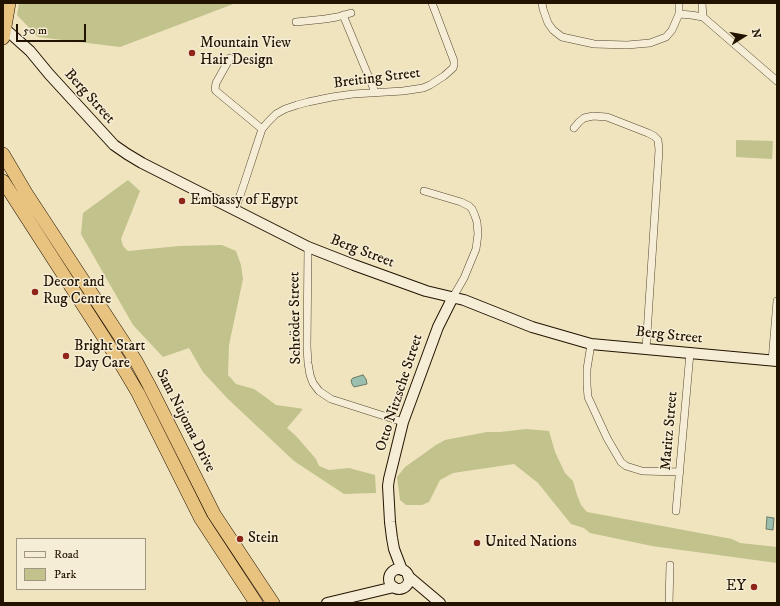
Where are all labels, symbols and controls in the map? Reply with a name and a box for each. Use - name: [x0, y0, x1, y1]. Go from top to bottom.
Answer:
- scale bar: [18, 16, 88, 42]
- north arrow: [724, 16, 764, 56]
- text: 50 m: [23, 23, 47, 38]
- text: N: [748, 28, 764, 39]
- place label: Mountain View Hair Design: [200, 35, 291, 70]
- marker: Mountain View Hair Design: [187, 48, 197, 58]
- street label: Breiting Street: [332, 65, 422, 93]
- street label: Berg Street: [60, 66, 118, 128]
- place label: Embassy of Egypt: [190, 192, 298, 210]
- marker: Embassy of Egypt: [177, 196, 187, 206]
- street label: Berg Street: [327, 232, 397, 272]
- street label: Schröder Street: [286, 271, 306, 365]
- place label: Decor and Rug Centre: [43, 274, 111, 309]
- marker: Decor and Rug Centre: [30, 287, 40, 297]
- street label: Berg Street: [635, 324, 703, 348]
- street label: Otto Nitzsche Street: [373, 332, 427, 454]
- place label: Bright Start Day Care: [74, 338, 145, 373]
- marker: Bright Start Day Care: [61, 351, 71, 361]
- street label: Sam Nujoma Drive: [151, 367, 219, 475]
- street label: Maritz Street: [658, 391, 682, 471]
- place label: Stein: [248, 530, 279, 548]
- marker: Stein: [235, 534, 245, 544]
- place label: United Nations: [485, 534, 577, 552]
- legend: [16, 538, 146, 590]
- marker: United Nations: [472, 538, 482, 548]
- text: Road: [54, 547, 79, 562]
- text: Park: [54, 567, 76, 582]
- place label: EY: [726, 578, 746, 596]
- marker: EY: [749, 582, 759, 592]

